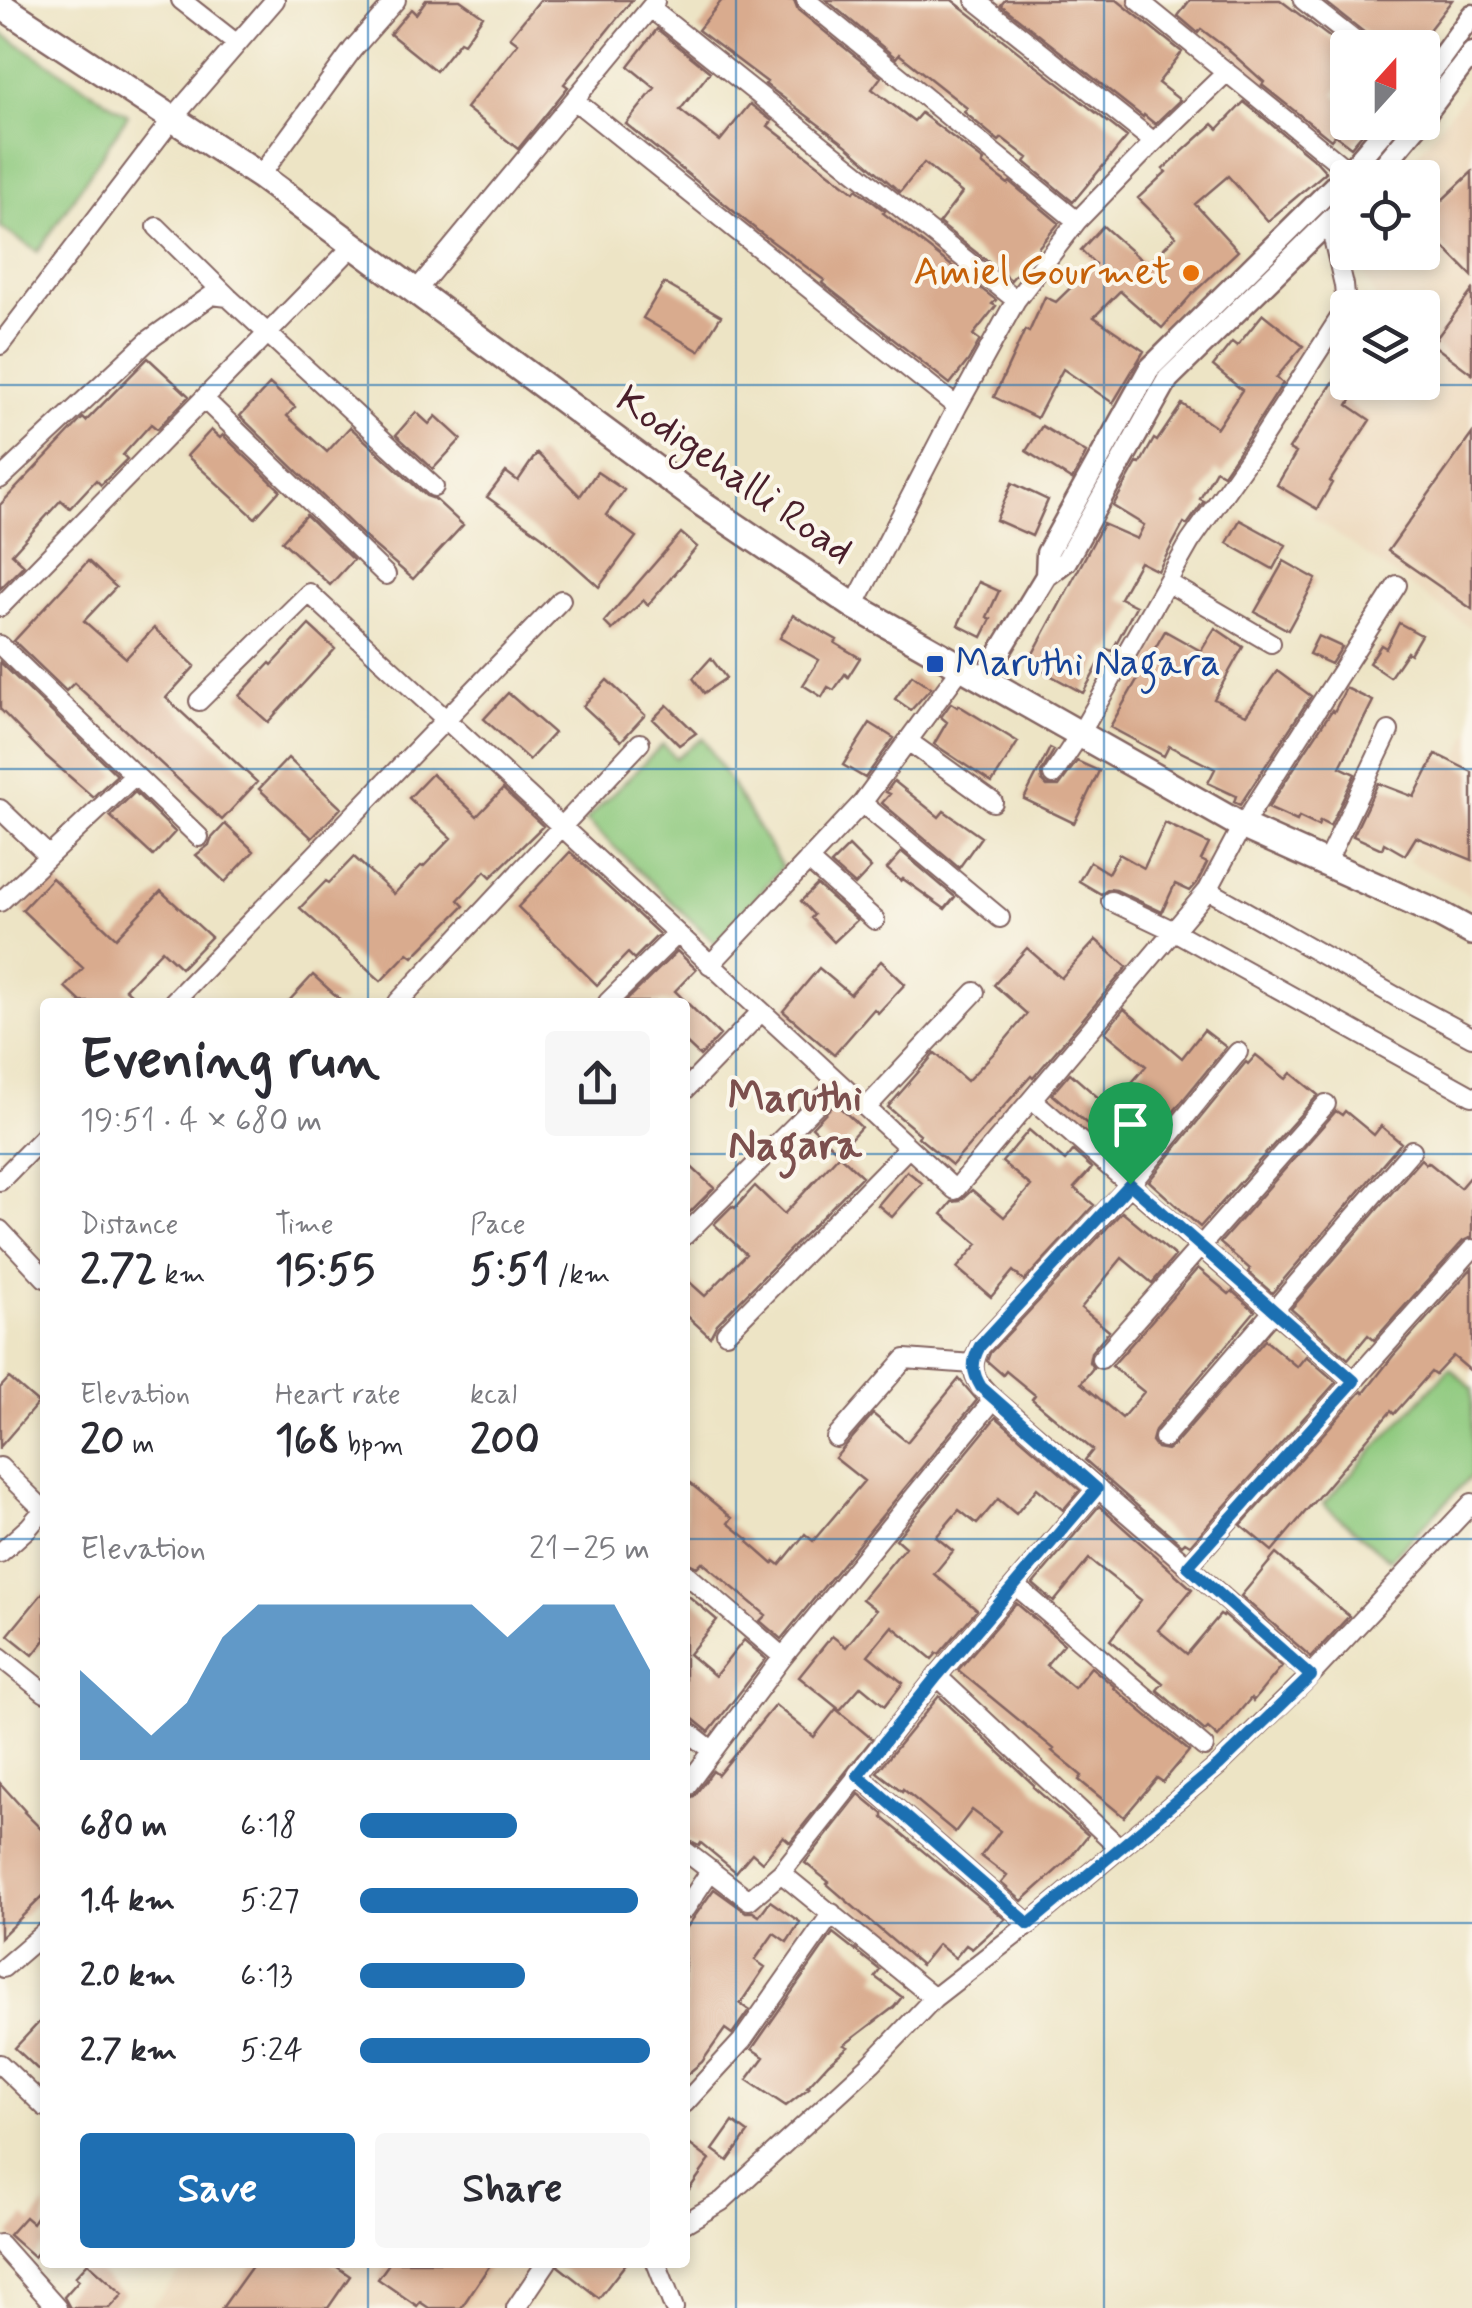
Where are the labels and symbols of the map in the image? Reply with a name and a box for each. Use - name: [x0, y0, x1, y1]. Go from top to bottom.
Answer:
- north arrow: [1330, 30, 1440, 140]
- place label: Amiel Gourmet: [913, 247, 1171, 299]
- marker: Amiel Gourmet: [1180, 262, 1202, 284]
- street label: Kodigehalli Road: [603, 375, 863, 580]
- place label: Maruthi Nagara: [955, 638, 1221, 694]
- marker: Maruthi Nagara: [924, 653, 946, 675]
- district label: Maruthi Nagara: [728, 1071, 863, 1179]
- pin: [1088, 1082, 1173, 1185]

